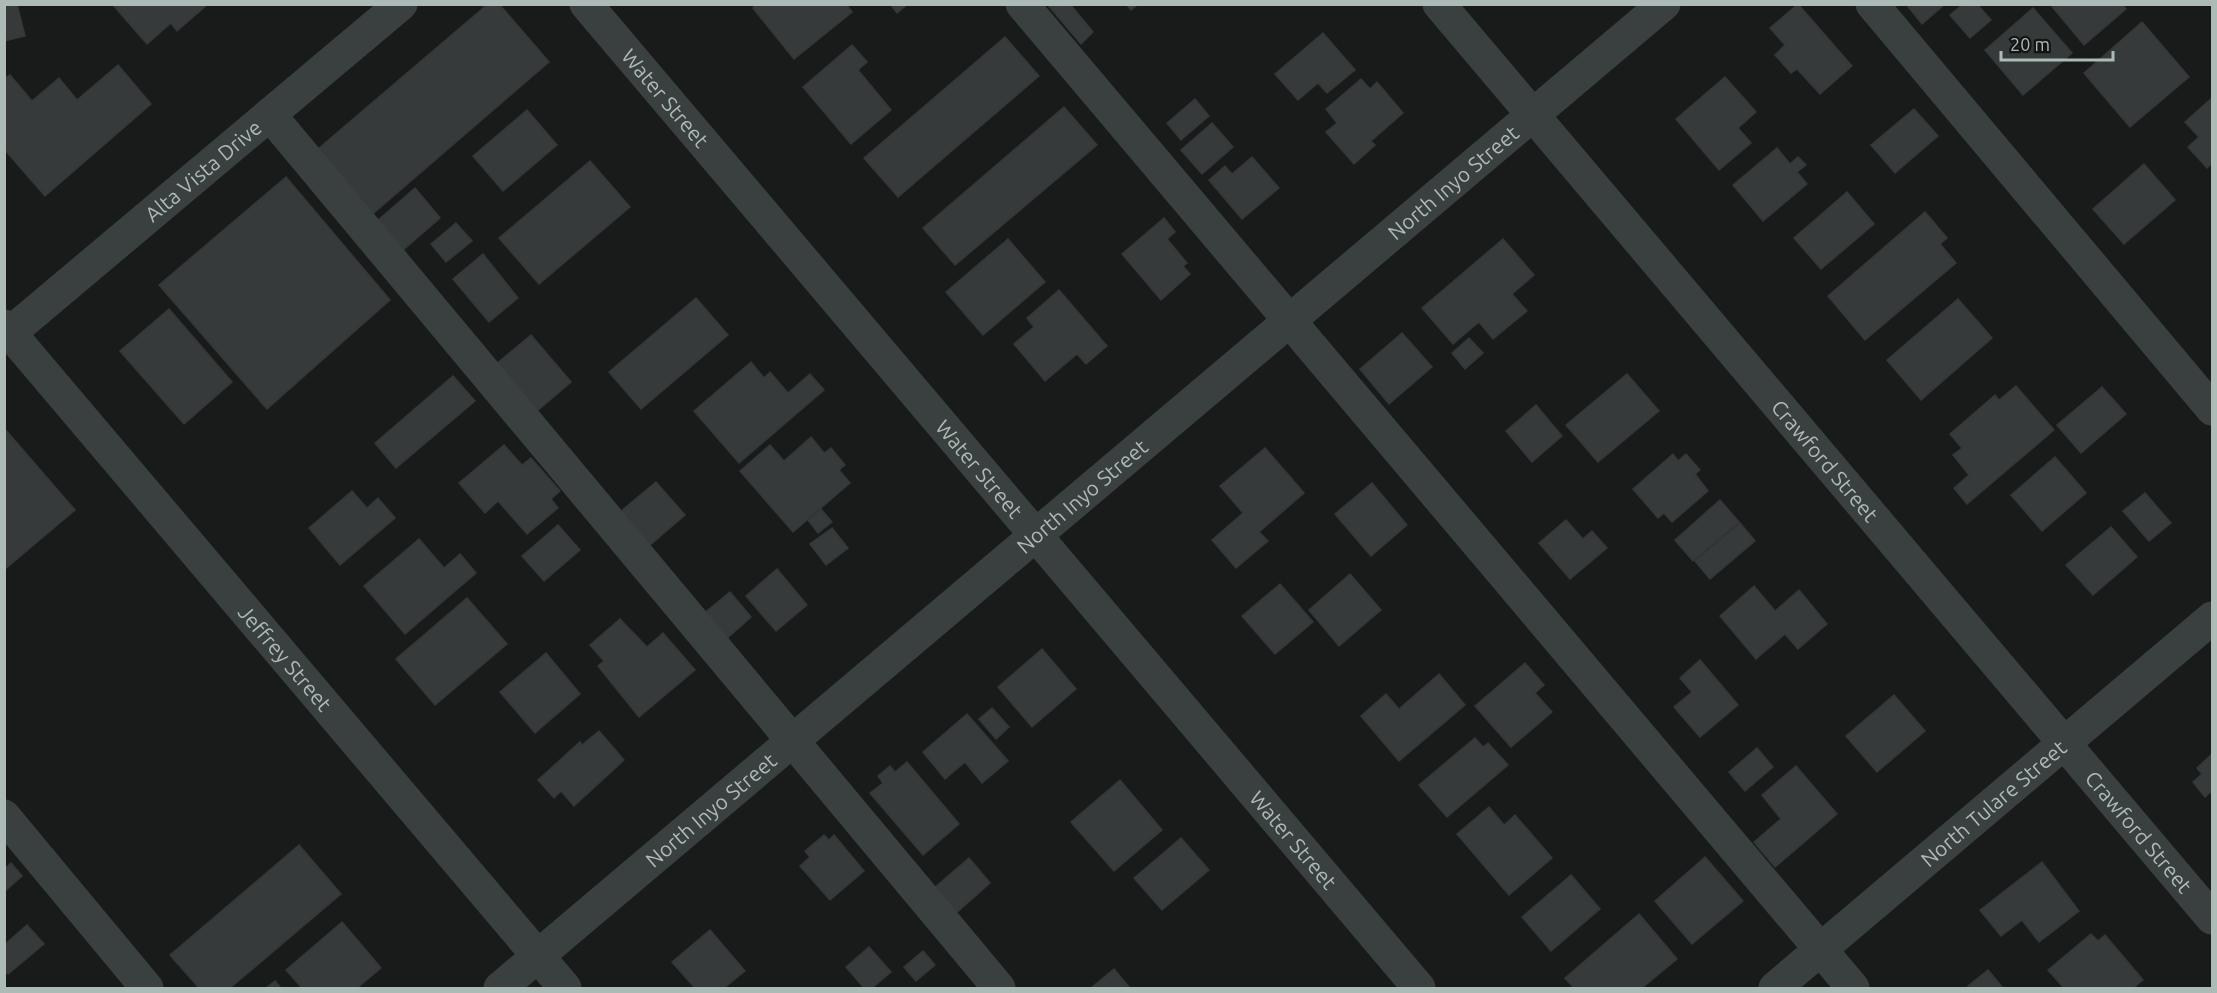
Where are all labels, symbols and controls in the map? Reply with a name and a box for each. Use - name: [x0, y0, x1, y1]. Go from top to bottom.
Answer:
- scale bar: [2001, 24, 2114, 62]
- text: 20 m: [2010, 34, 2050, 54]
- street label: Water Street: [617, 44, 714, 152]
- street label: Alta Vista Drive: [140, 115, 266, 226]
- street label: North Inyo Street: [1383, 120, 1523, 244]
- street label: Crawford Street: [1767, 395, 1883, 526]
- street label: Water Street: [931, 415, 1028, 523]
- street label: North Inyo Street: [1012, 434, 1152, 558]
- street label: Jeffrey Street: [234, 600, 337, 716]
- street label: North Tulare Street: [1916, 735, 2071, 871]
- street label: North Inyo Street: [641, 748, 781, 872]
- street label: Crawford Street: [2081, 766, 2197, 897]
- street label: Water Street: [1245, 786, 1342, 894]

